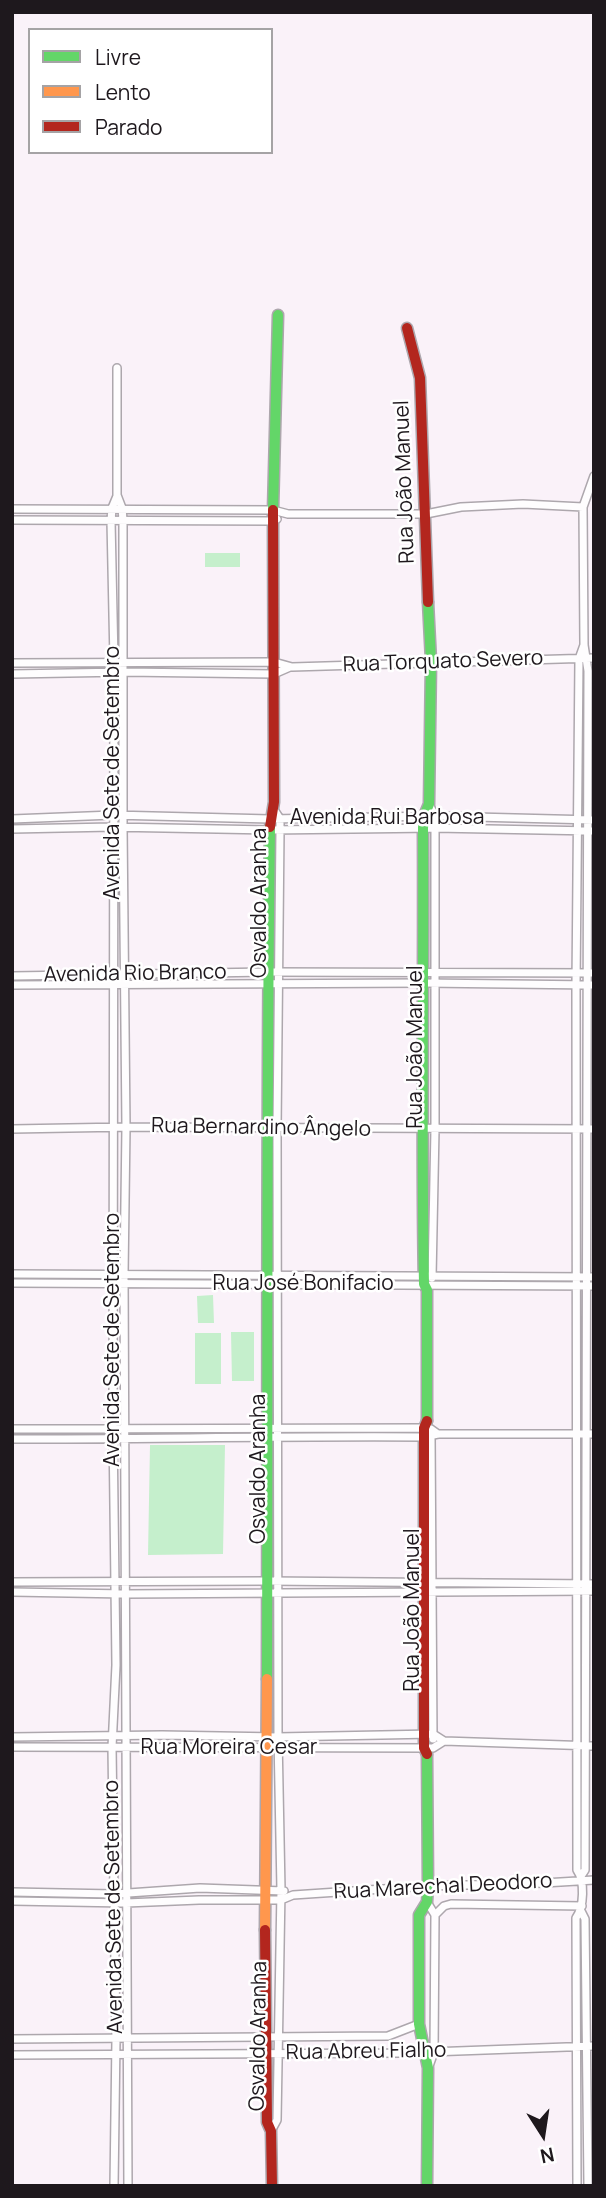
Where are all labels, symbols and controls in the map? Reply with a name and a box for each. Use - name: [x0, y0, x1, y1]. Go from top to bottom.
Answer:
- legend: [28, 28, 273, 154]
- text: Livre: [95, 43, 141, 71]
- text: Lento: [95, 78, 151, 106]
- text: Parado: [95, 113, 163, 141]
- street label: Rua João Manuel: [390, 400, 420, 564]
- street label: Avenida Sete de Setembro: [100, 646, 126, 900]
- street label: Rua Torquato Severo: [342, 646, 544, 678]
- street label: Avenida Rui Barbosa: [290, 805, 484, 831]
- street label: Osvaldo Aranha: [247, 828, 273, 978]
- street label: Avenida Rio Branco: [43, 960, 227, 988]
- street label: Rua João Manuel: [403, 965, 429, 1129]
- street label: Rua Bernardino Ângelo: [151, 1113, 371, 1143]
- street label: Avenida Sete de Setembro: [100, 1213, 126, 1467]
- street label: Rua José Bonifacio: [212, 1271, 394, 1297]
- street label: Osvaldo Aranha: [246, 1394, 272, 1544]
- street label: Rua João Manuel: [400, 1528, 426, 1692]
- street label: Rua Moreira Cesar: [141, 1735, 317, 1761]
- street label: Avenida Sete de Setembro: [99, 1780, 129, 2034]
- street label: Rua Marechal Deodoro: [333, 1869, 553, 1905]
- street label: Osvaldo Aranha: [245, 1961, 273, 2111]
- street label: Rua Abreu Fialho: [286, 2038, 446, 2066]
- north arrow: [508, 2100, 578, 2170]
- text: N: [538, 2141, 557, 2170]

